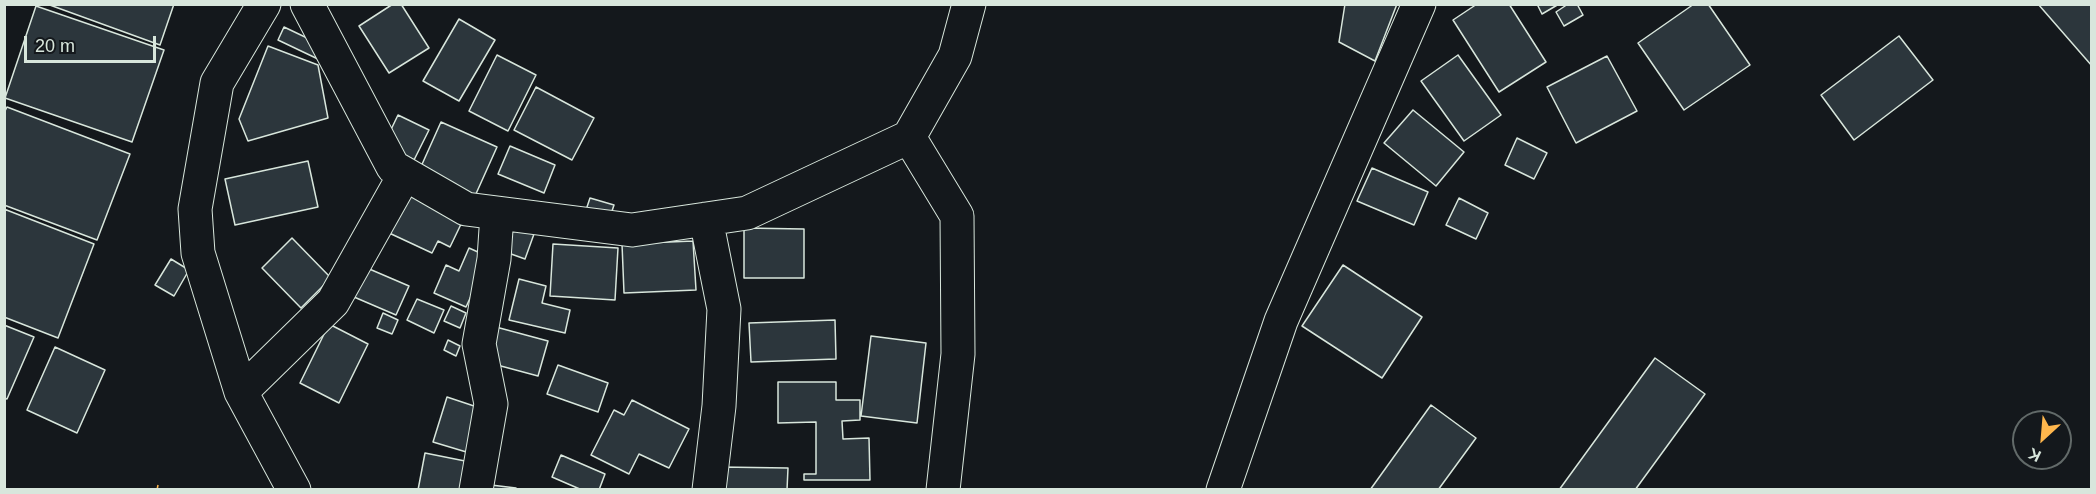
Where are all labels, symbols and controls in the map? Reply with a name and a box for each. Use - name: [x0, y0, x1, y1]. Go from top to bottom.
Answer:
- scale bar: [27, 24, 159, 62]
- text: 20 m: [35, 36, 75, 56]
- north arrow: [2012, 410, 2072, 470]
- text: K: [2026, 445, 2044, 465]

